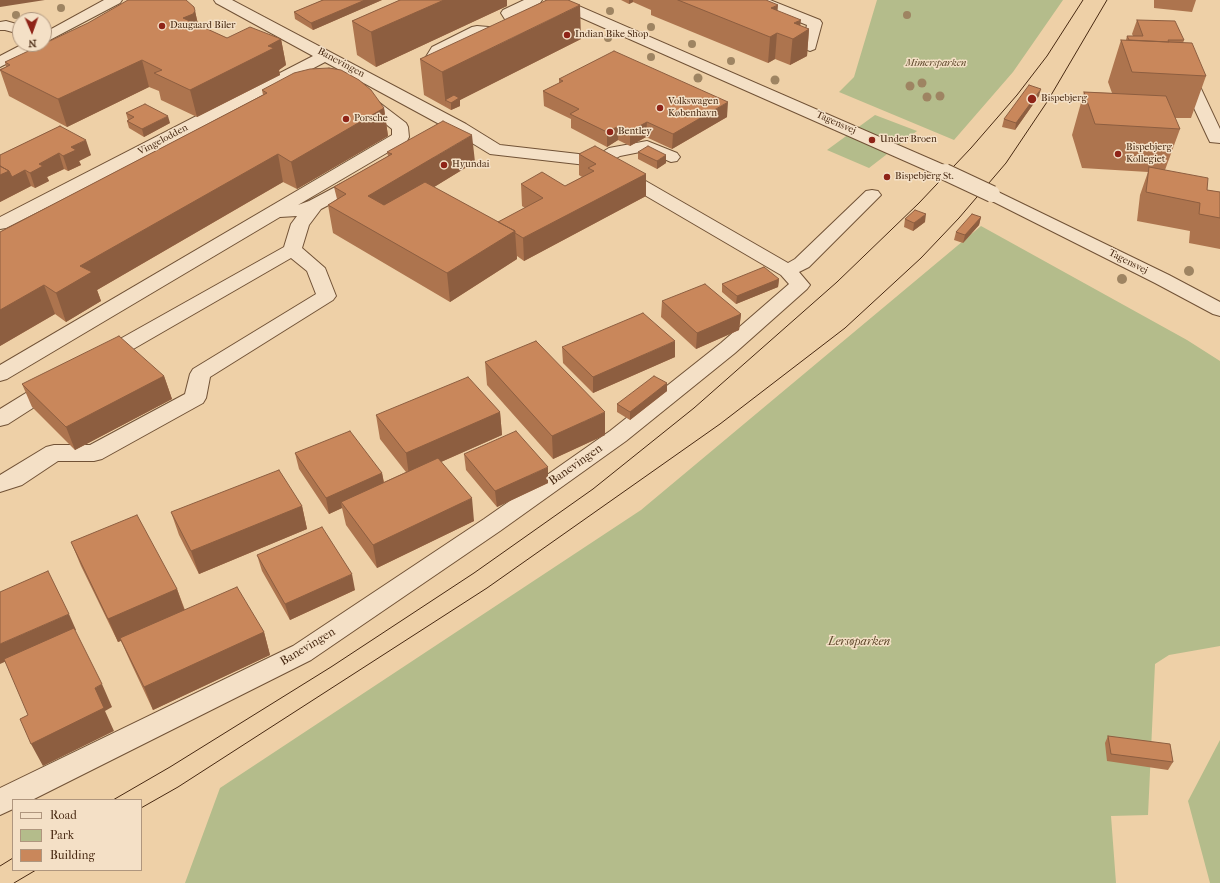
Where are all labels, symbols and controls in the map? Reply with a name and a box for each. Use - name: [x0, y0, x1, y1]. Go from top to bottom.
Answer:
- north arrow: [12, 12, 52, 52]
- place label: Daugaard Biler: [170, 20, 236, 32]
- marker: Daugaard Biler: [157, 21, 167, 31]
- place label: Indian Bike Shop: [575, 29, 648, 41]
- marker: Indian Bike Shop: [562, 30, 572, 40]
- text: N: [28, 37, 37, 50]
- street label: Banevingen: [315, 46, 367, 80]
- park label: Mimersparken: [906, 58, 966, 70]
- marker: Bispebjerg: [1026, 93, 1038, 105]
- place label: Bispebjerg: [1041, 93, 1087, 105]
- place label: Volkswagen København: [668, 96, 719, 120]
- marker: Volkswagen København: [655, 103, 665, 113]
- street label: Tagensvej: [814, 109, 858, 137]
- place label: Porsche: [354, 113, 388, 125]
- marker: Porsche: [341, 114, 351, 124]
- street label: Vingelodden: [136, 122, 190, 158]
- place label: Bentley: [618, 126, 652, 138]
- marker: Bentley: [605, 127, 615, 137]
- place label: Under Broen: [880, 134, 937, 146]
- marker: Under Broen: [867, 135, 877, 145]
- place label: Bispebjerg Kollegiet: [1126, 142, 1172, 166]
- marker: Bispebjerg Kollegiet: [1113, 149, 1123, 159]
- place label: Hyundai: [452, 159, 489, 171]
- marker: Hyundai: [439, 160, 449, 170]
- place label: Bispebjerg St.: [895, 171, 954, 183]
- marker: Bispebjerg St.: [882, 172, 892, 182]
- street label: Tagensvej: [1106, 247, 1150, 277]
- street label: Banevingen: [547, 441, 605, 489]
- street label: Banevingen: [278, 625, 338, 669]
- park label: Lersøparken: [828, 635, 890, 649]
- legend: [12, 799, 142, 871]
- text: Road: [50, 808, 77, 822]
- text: Park: [50, 828, 74, 842]
- text: Building: [50, 848, 95, 862]

